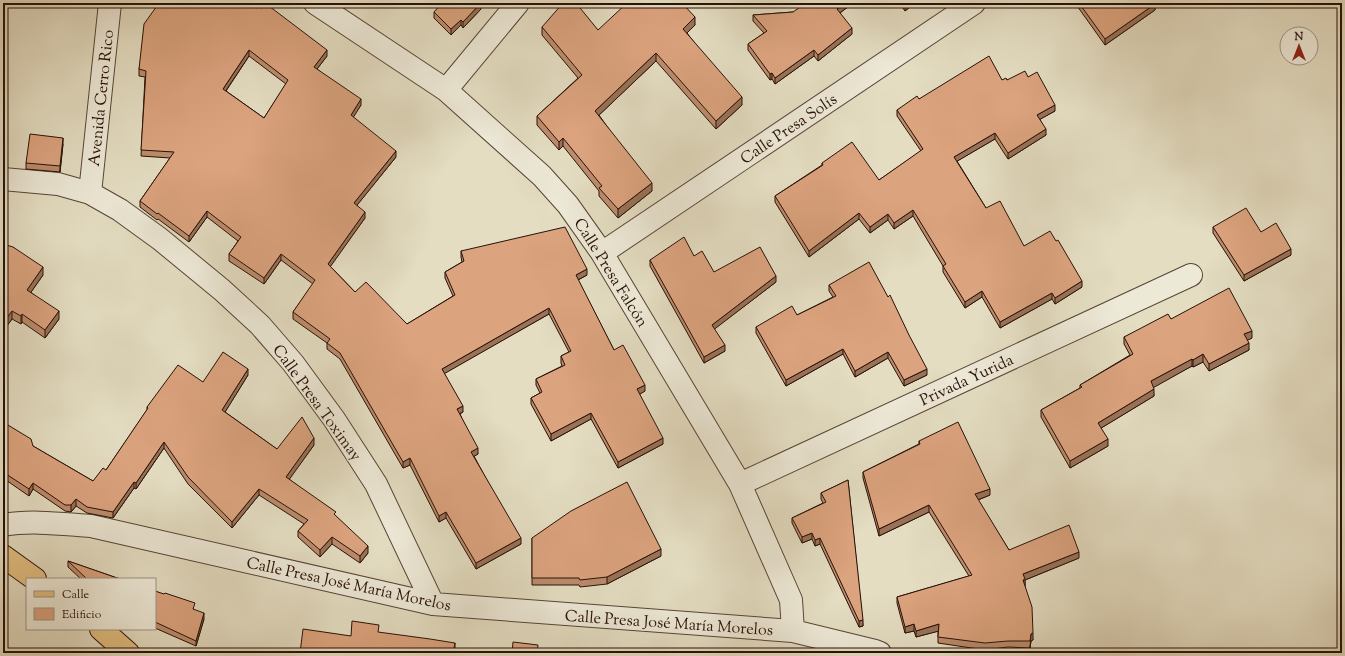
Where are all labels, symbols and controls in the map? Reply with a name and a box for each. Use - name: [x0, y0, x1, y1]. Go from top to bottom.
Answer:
- north arrow: [1279, 26, 1319, 66]
- street label: Avenida Cerro Rico: [84, 29, 121, 168]
- text: N: [1294, 29, 1304, 45]
- street label: Calle Presa Solís: [736, 89, 842, 171]
- street label: Calle Presa Falcón: [567, 214, 653, 333]
- street label: Calle Presa Toximay: [266, 340, 366, 467]
- street label: Privada Yurida: [916, 349, 1018, 413]
- street label: Calle Presa José María Morelos: [244, 553, 453, 618]
- legend: [26, 578, 156, 630]
- text: Calle: [62, 586, 90, 604]
- text: Edificio: [62, 606, 102, 624]
- street label: Calle Presa José María Morelos: [564, 606, 774, 643]

